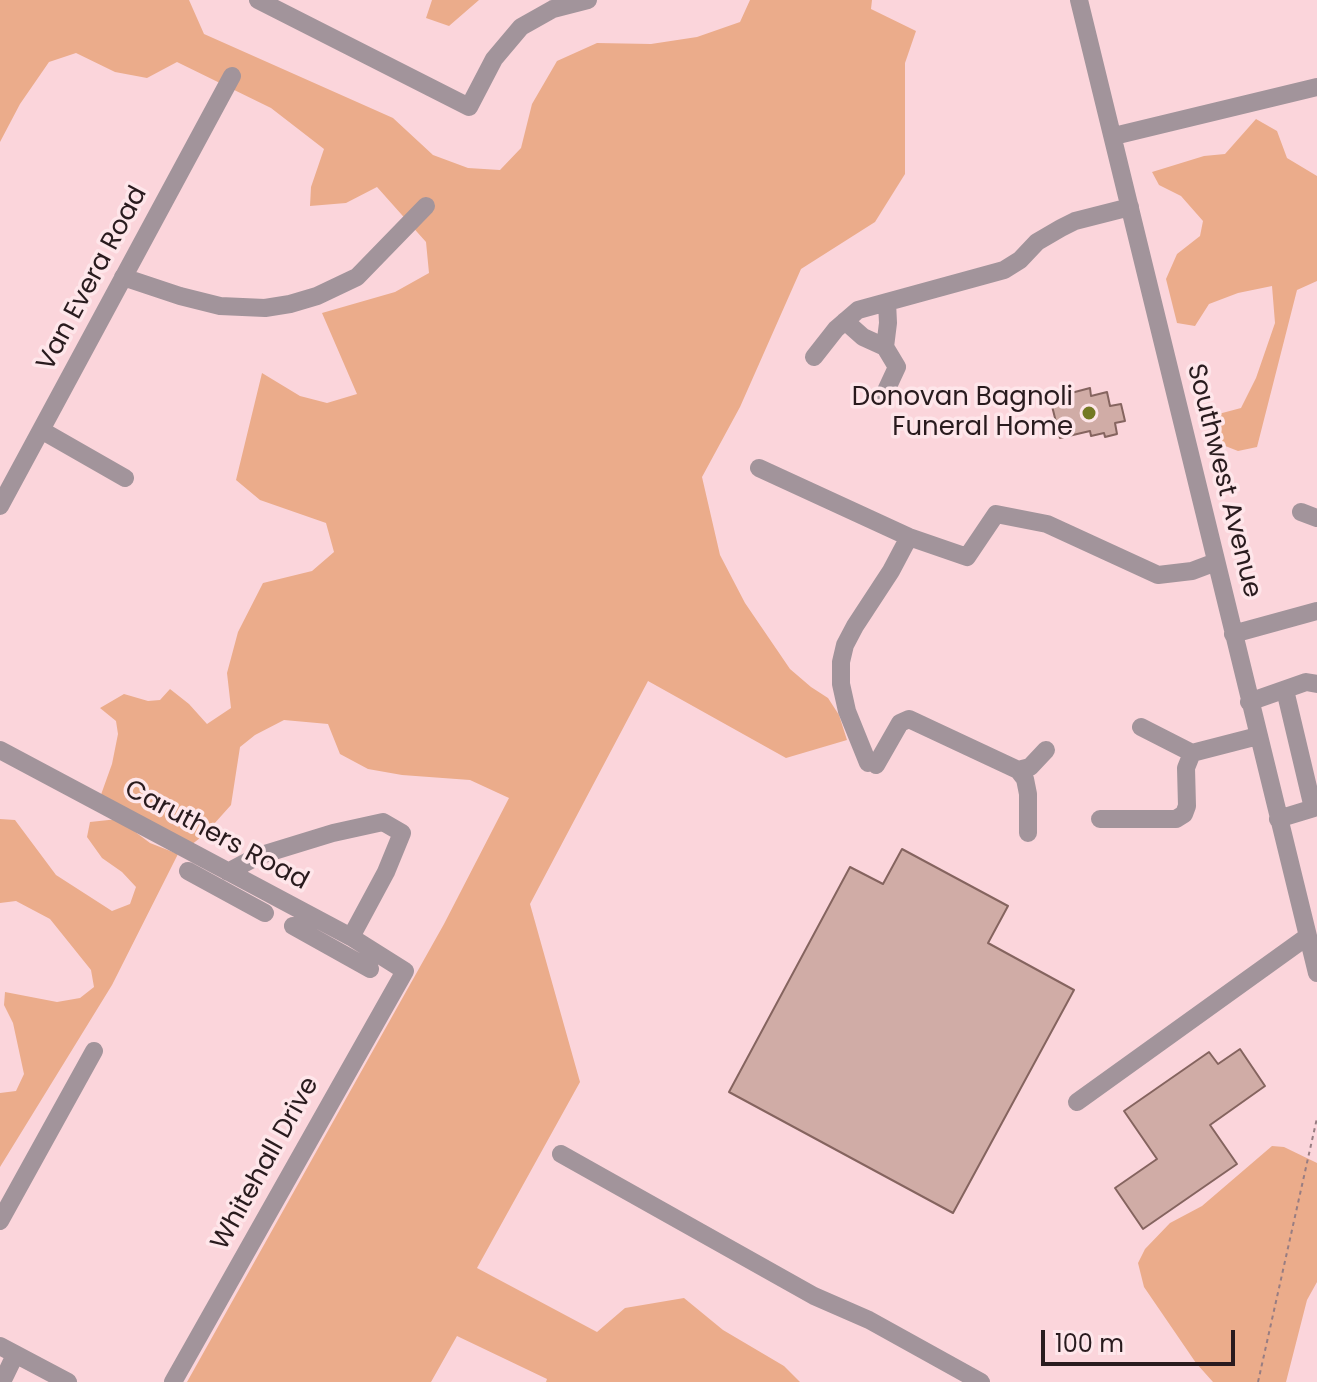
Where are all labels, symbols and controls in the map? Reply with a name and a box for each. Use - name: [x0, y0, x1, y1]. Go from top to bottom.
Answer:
- street label: Van Evera Road: [31, 181, 155, 377]
- street label: Southwest Avenue: [1179, 361, 1267, 601]
- place label: Donovan Bagnoli Funeral Home: [852, 382, 1073, 444]
- marker: Donovan Bagnoli Funeral Home: [1080, 404, 1098, 422]
- street label: Caruthers Road: [119, 774, 313, 898]
- street label: Whitehall Drive: [206, 1072, 326, 1256]
- scale bar: [1045, 1314, 1239, 1364]
- text: 100 m: [1055, 1327, 1124, 1360]

